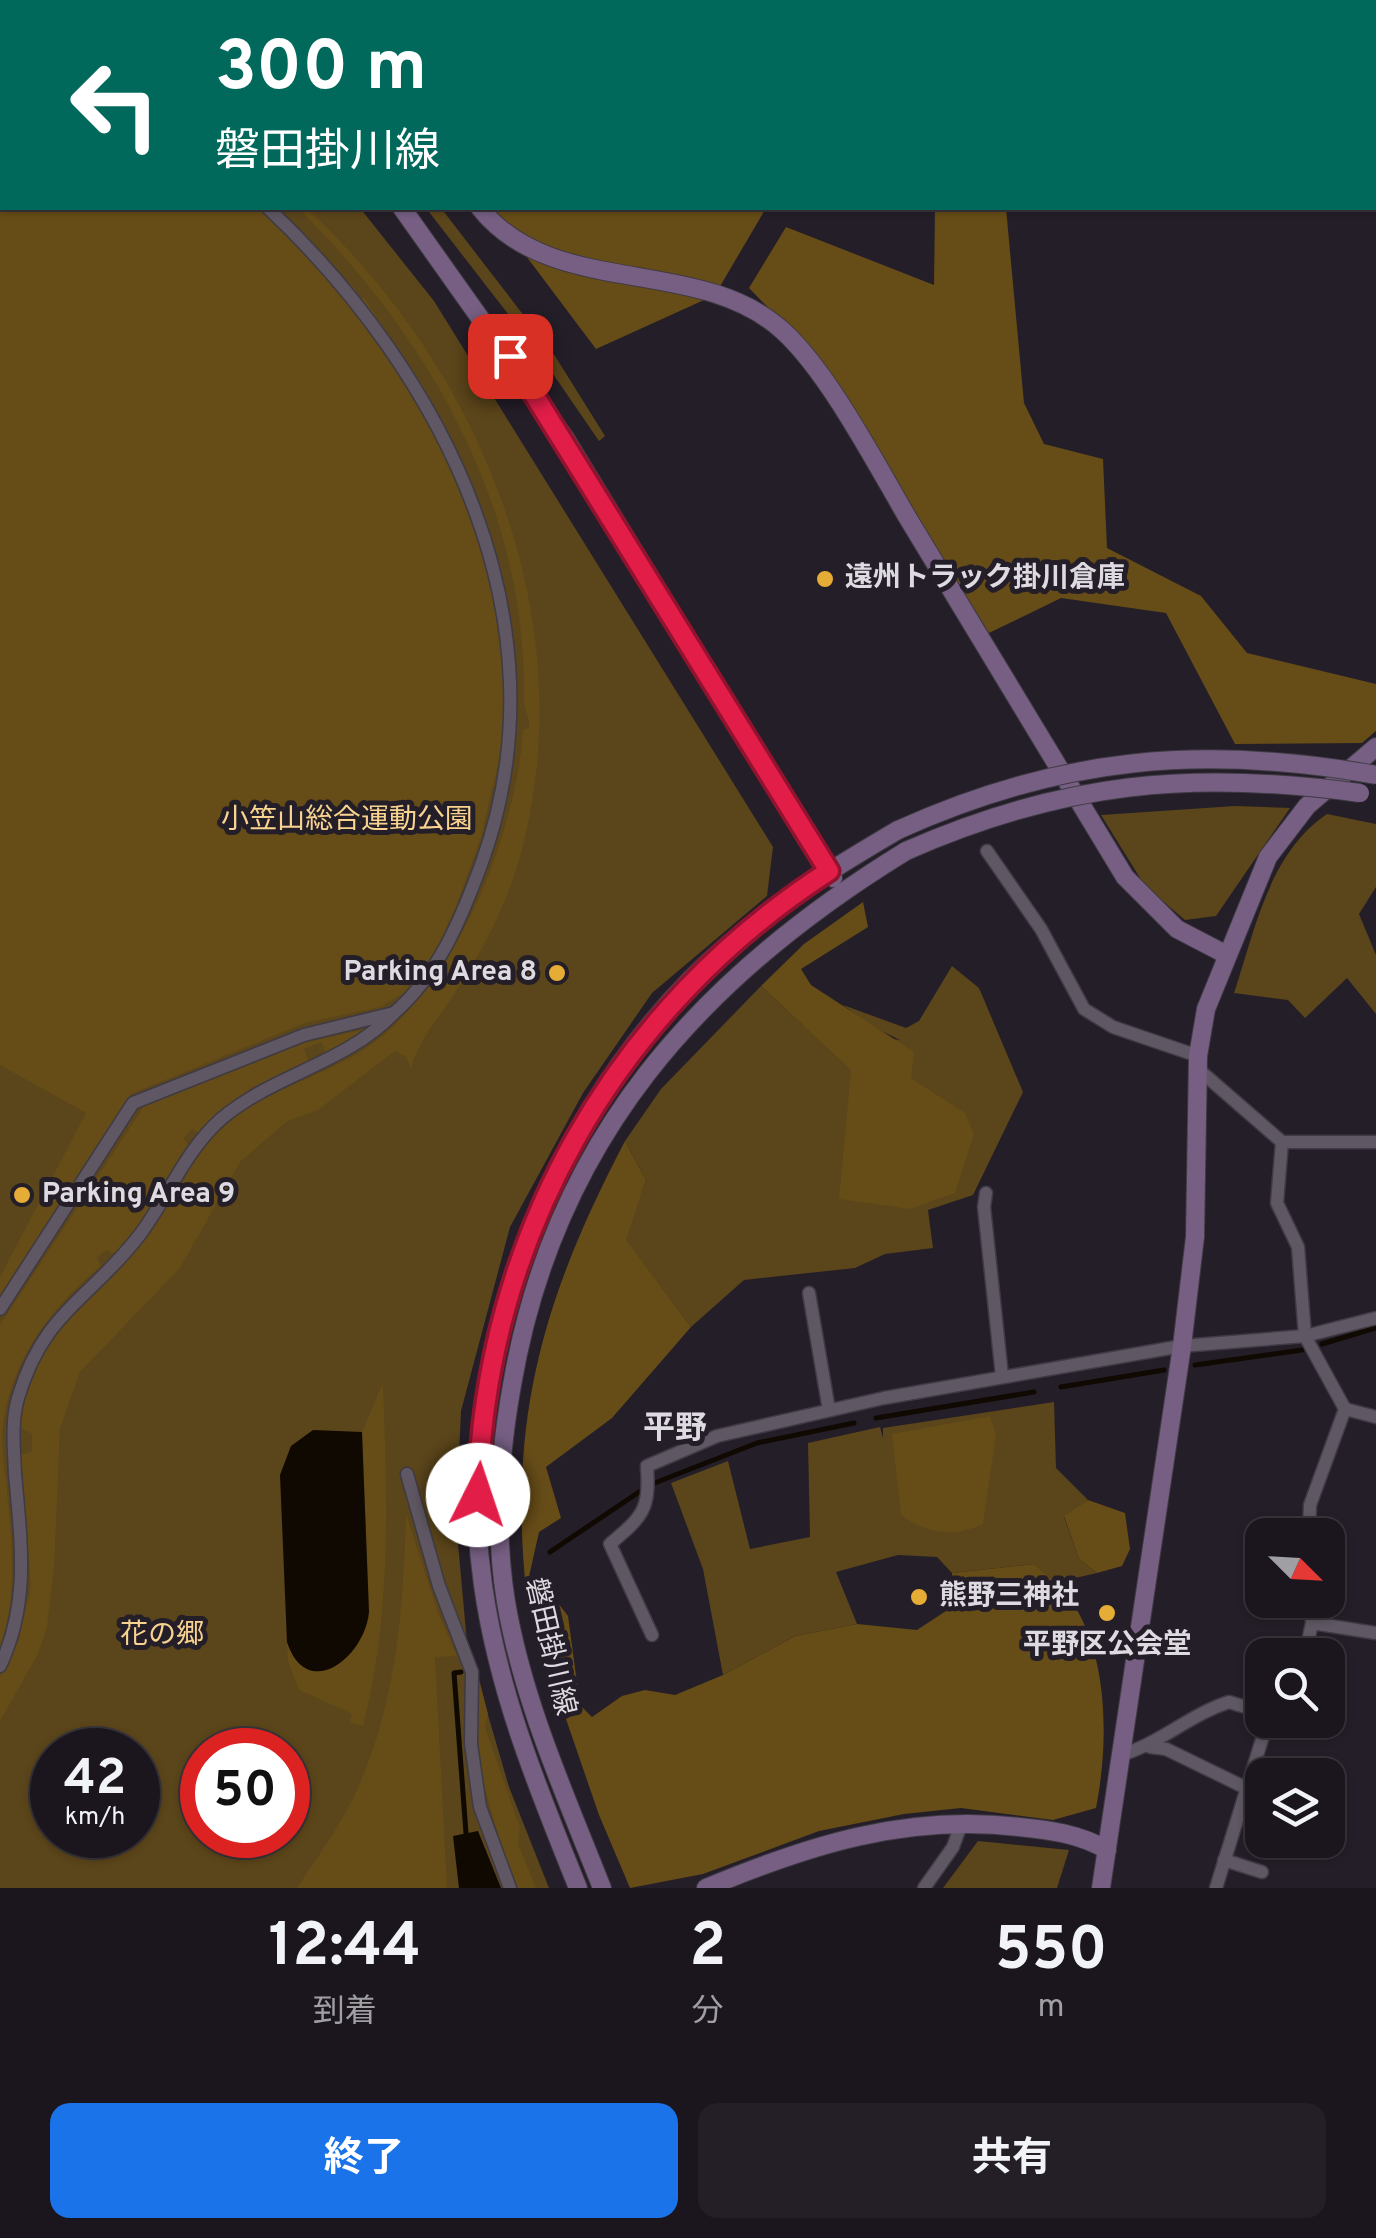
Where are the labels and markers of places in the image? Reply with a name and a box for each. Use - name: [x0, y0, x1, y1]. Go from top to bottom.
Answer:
- pin: [468, 314, 553, 399]
- place label: 遠州トラック掛川倉庫: [845, 561, 1125, 597]
- marker: 遠州トラック掛川倉庫: [814, 568, 836, 590]
- place label: Parking Area 8: [343, 955, 537, 991]
- marker: Parking Area 8: [546, 962, 568, 984]
- place label: Parking Area 9: [42, 1177, 235, 1213]
- marker: Parking Area 9: [11, 1184, 33, 1206]
- place label: 熊野三神社: [939, 1579, 1079, 1615]
- marker: 熊野三神社: [908, 1586, 930, 1608]
- marker: 平野区公会堂: [1096, 1602, 1118, 1624]
- place label: 平野区公会堂: [1023, 1628, 1191, 1664]

